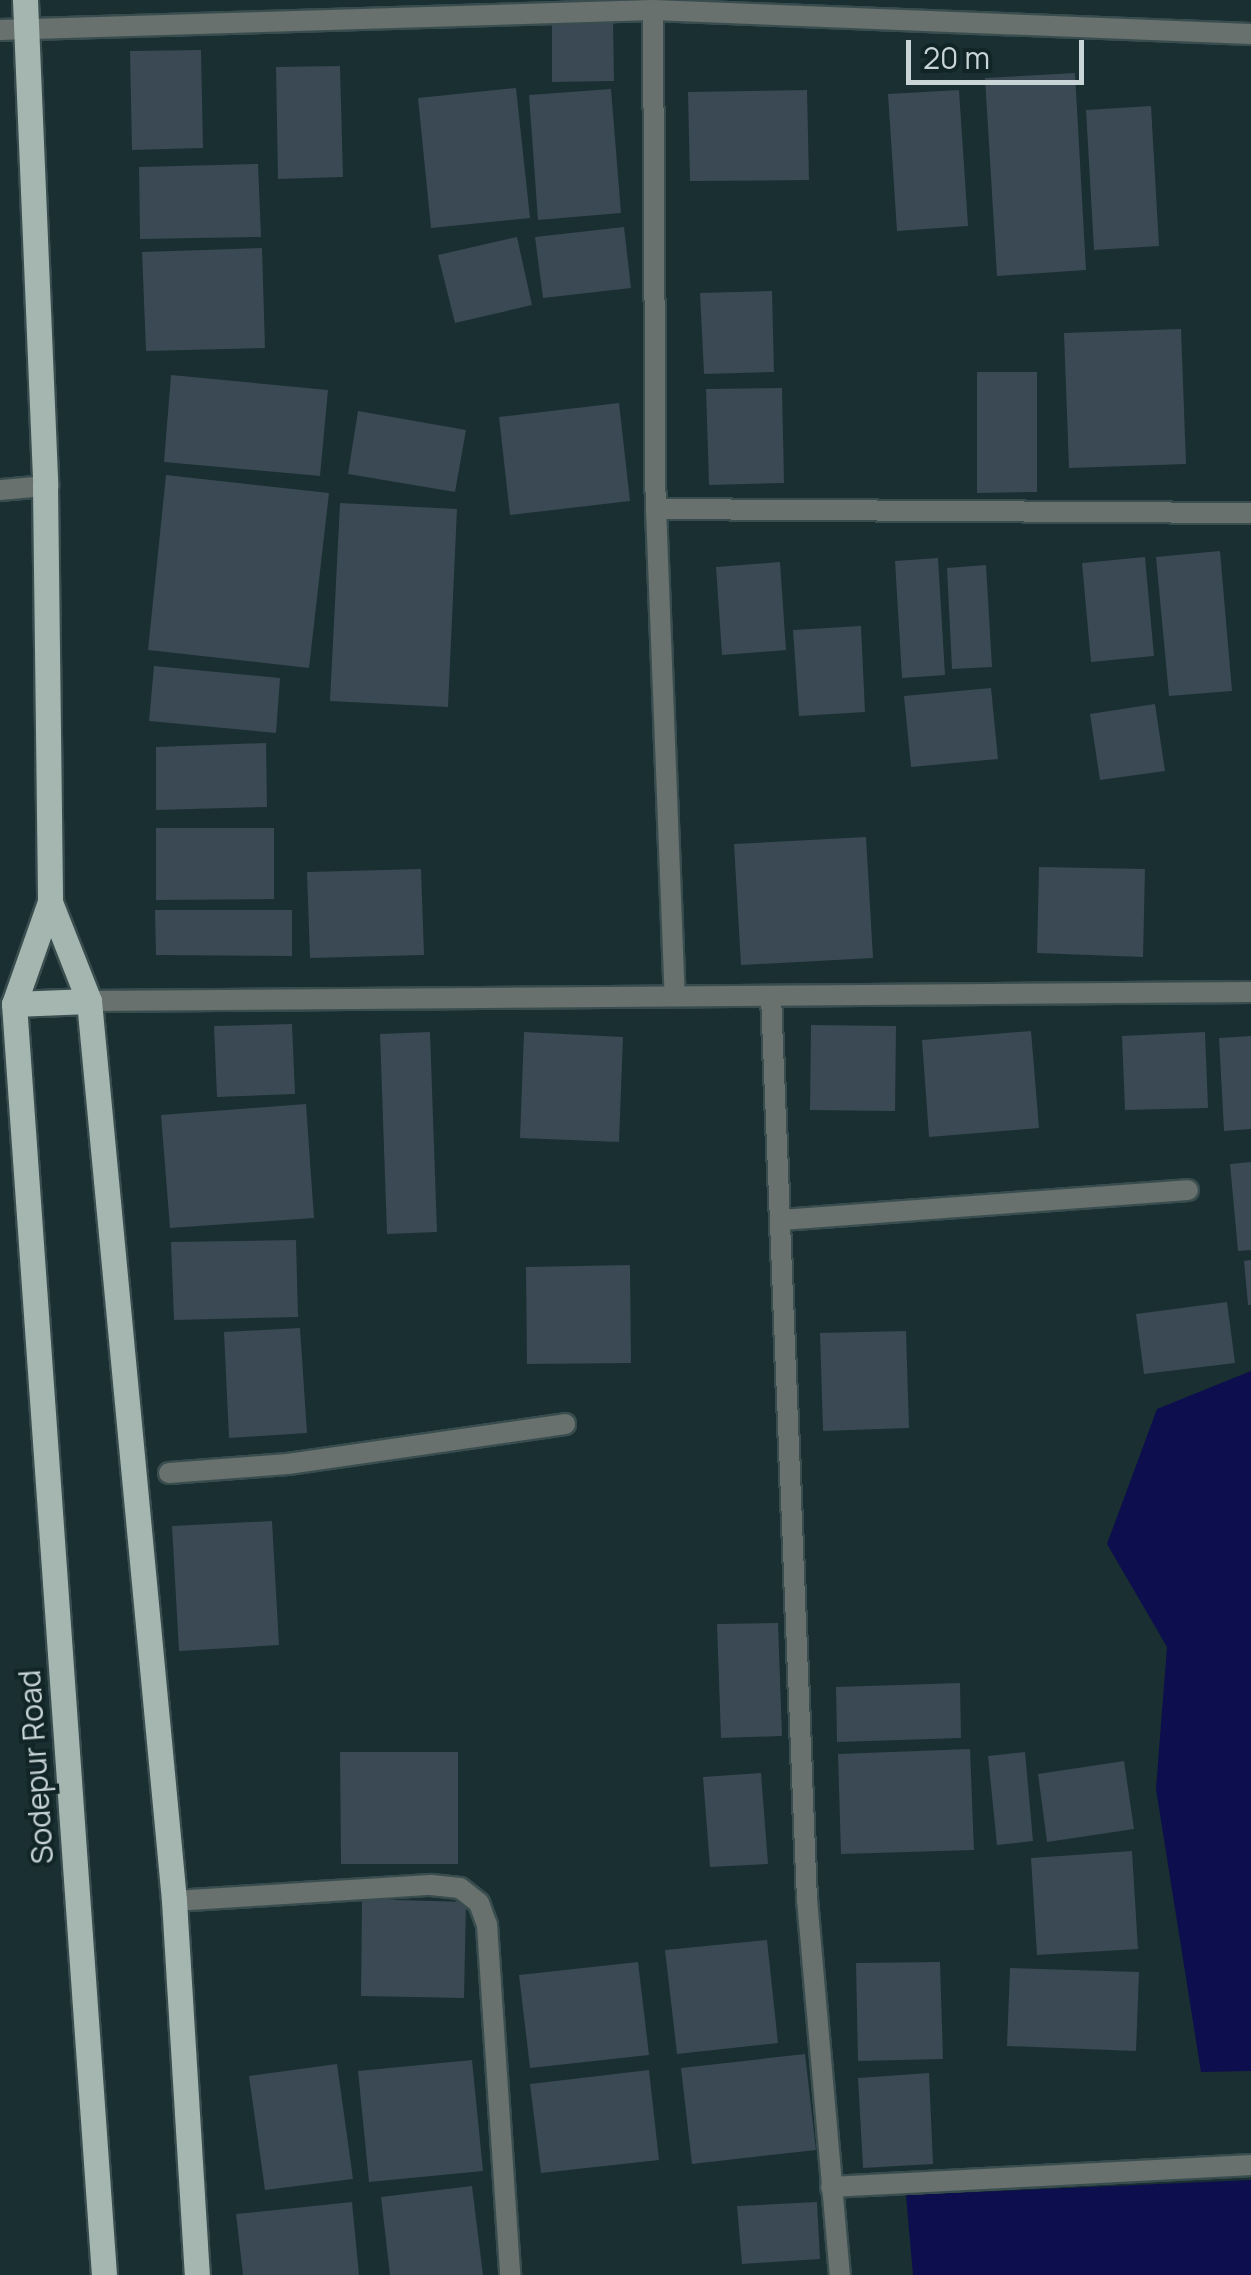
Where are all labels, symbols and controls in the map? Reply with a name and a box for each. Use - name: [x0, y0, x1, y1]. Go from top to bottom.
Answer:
- scale bar: [911, 20, 1088, 82]
- text: 20 m: [923, 37, 990, 78]
- street label: Sodepur Road: [11, 1669, 61, 1865]

